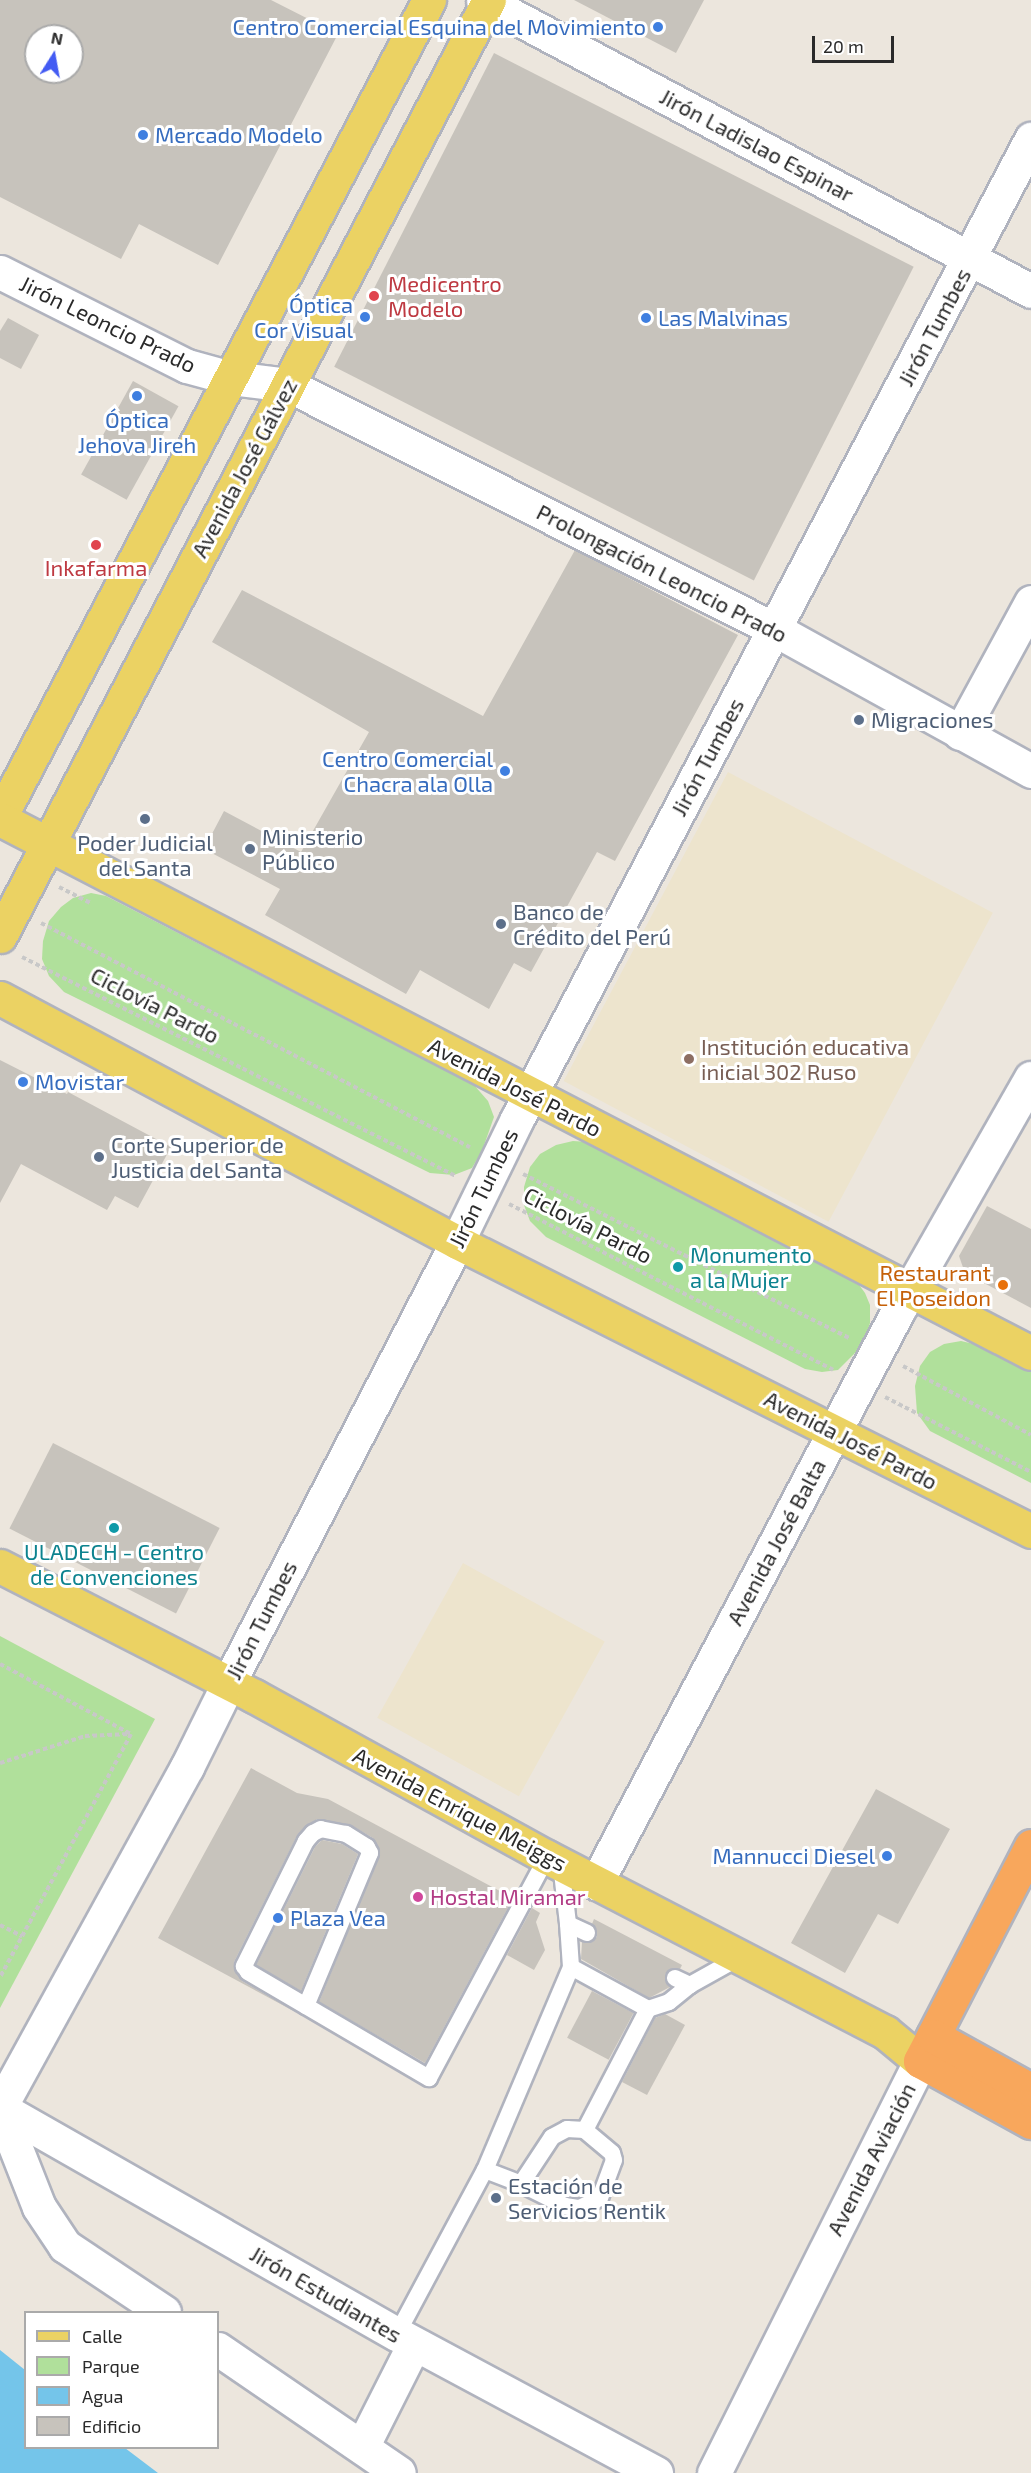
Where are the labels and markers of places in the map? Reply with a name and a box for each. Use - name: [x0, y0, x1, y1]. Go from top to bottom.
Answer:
- place label: Centro Comercial Esquina del Movimiento: [232, 14, 646, 40]
- marker: Centro Comercial Esquina del Movimiento: [651, 20, 665, 34]
- place label: Mercado Modelo: [155, 122, 323, 148]
- marker: Mercado Modelo: [136, 128, 150, 142]
- place label: Medicentro Modelo: [388, 270, 502, 322]
- marker: Medicentro Modelo: [365, 287, 383, 305]
- place label: Óptica Cor Visual: [253, 291, 353, 342]
- place label: Las Malvinas: [658, 305, 788, 331]
- marker: Óptica Cor Visual: [358, 310, 372, 324]
- marker: Las Malvinas: [639, 311, 653, 325]
- marker: Óptica Jehova Jireh: [130, 389, 144, 403]
- place label: Óptica Jehova Jireh: [77, 406, 197, 458]
- marker: Inkafarma: [89, 538, 103, 552]
- place label: Inkafarma: [45, 555, 147, 581]
- place label: Migraciones: [871, 707, 993, 733]
- marker: Migraciones: [852, 713, 866, 727]
- place label: Centro Comercial Chacra ala Olla: [322, 745, 493, 796]
- marker: Centro Comercial Chacra ala Olla: [498, 764, 512, 778]
- marker: Poder Judicial del Santa: [138, 812, 152, 826]
- place label: Ministerio Público: [262, 823, 363, 874]
- place label: Poder Judicial del Santa: [77, 829, 213, 880]
- marker: Ministerio Público: [243, 842, 257, 856]
- place label: Banco de Crédito del Perú: [513, 898, 672, 950]
- marker: Banco de Crédito del Perú: [494, 917, 508, 931]
- place label: Institución educativa inicial 302 Ruso: [701, 1033, 909, 1084]
- marker: Institución educativa inicial 302 Ruso: [682, 1052, 696, 1066]
- place label: Movistar: [35, 1069, 124, 1095]
- marker: Movistar: [16, 1075, 30, 1089]
- place label: Corte Superior de Justicia del Santa: [111, 1131, 284, 1182]
- marker: Corte Superior de Justicia del Santa: [92, 1150, 106, 1164]
- place label: Monumento a la Mujer: [690, 1241, 812, 1292]
- place label: Restaurant El Poseidon: [876, 1259, 991, 1310]
- marker: Monumento a la Mujer: [671, 1260, 685, 1274]
- marker: Restaurant El Poseidon: [996, 1278, 1010, 1292]
- marker: ULADECH - Centro de Convenciones: [107, 1521, 121, 1535]
- place label: ULADECH - Centro de Convenciones: [24, 1538, 204, 1590]
- place label: Mannucci Diesel: [712, 1843, 875, 1869]
- marker: Mannucci Diesel: [880, 1849, 894, 1863]
- place label: Hostal Miramar: [430, 1884, 586, 1910]
- marker: Hostal Miramar: [411, 1890, 425, 1904]
- place label: Plaza Vea: [290, 1905, 386, 1931]
- marker: Plaza Vea: [271, 1911, 285, 1925]
- place label: Estación de Servicios Rentik: [508, 2172, 666, 2224]
- marker: Estación de Servicios Rentik: [489, 2191, 503, 2205]

